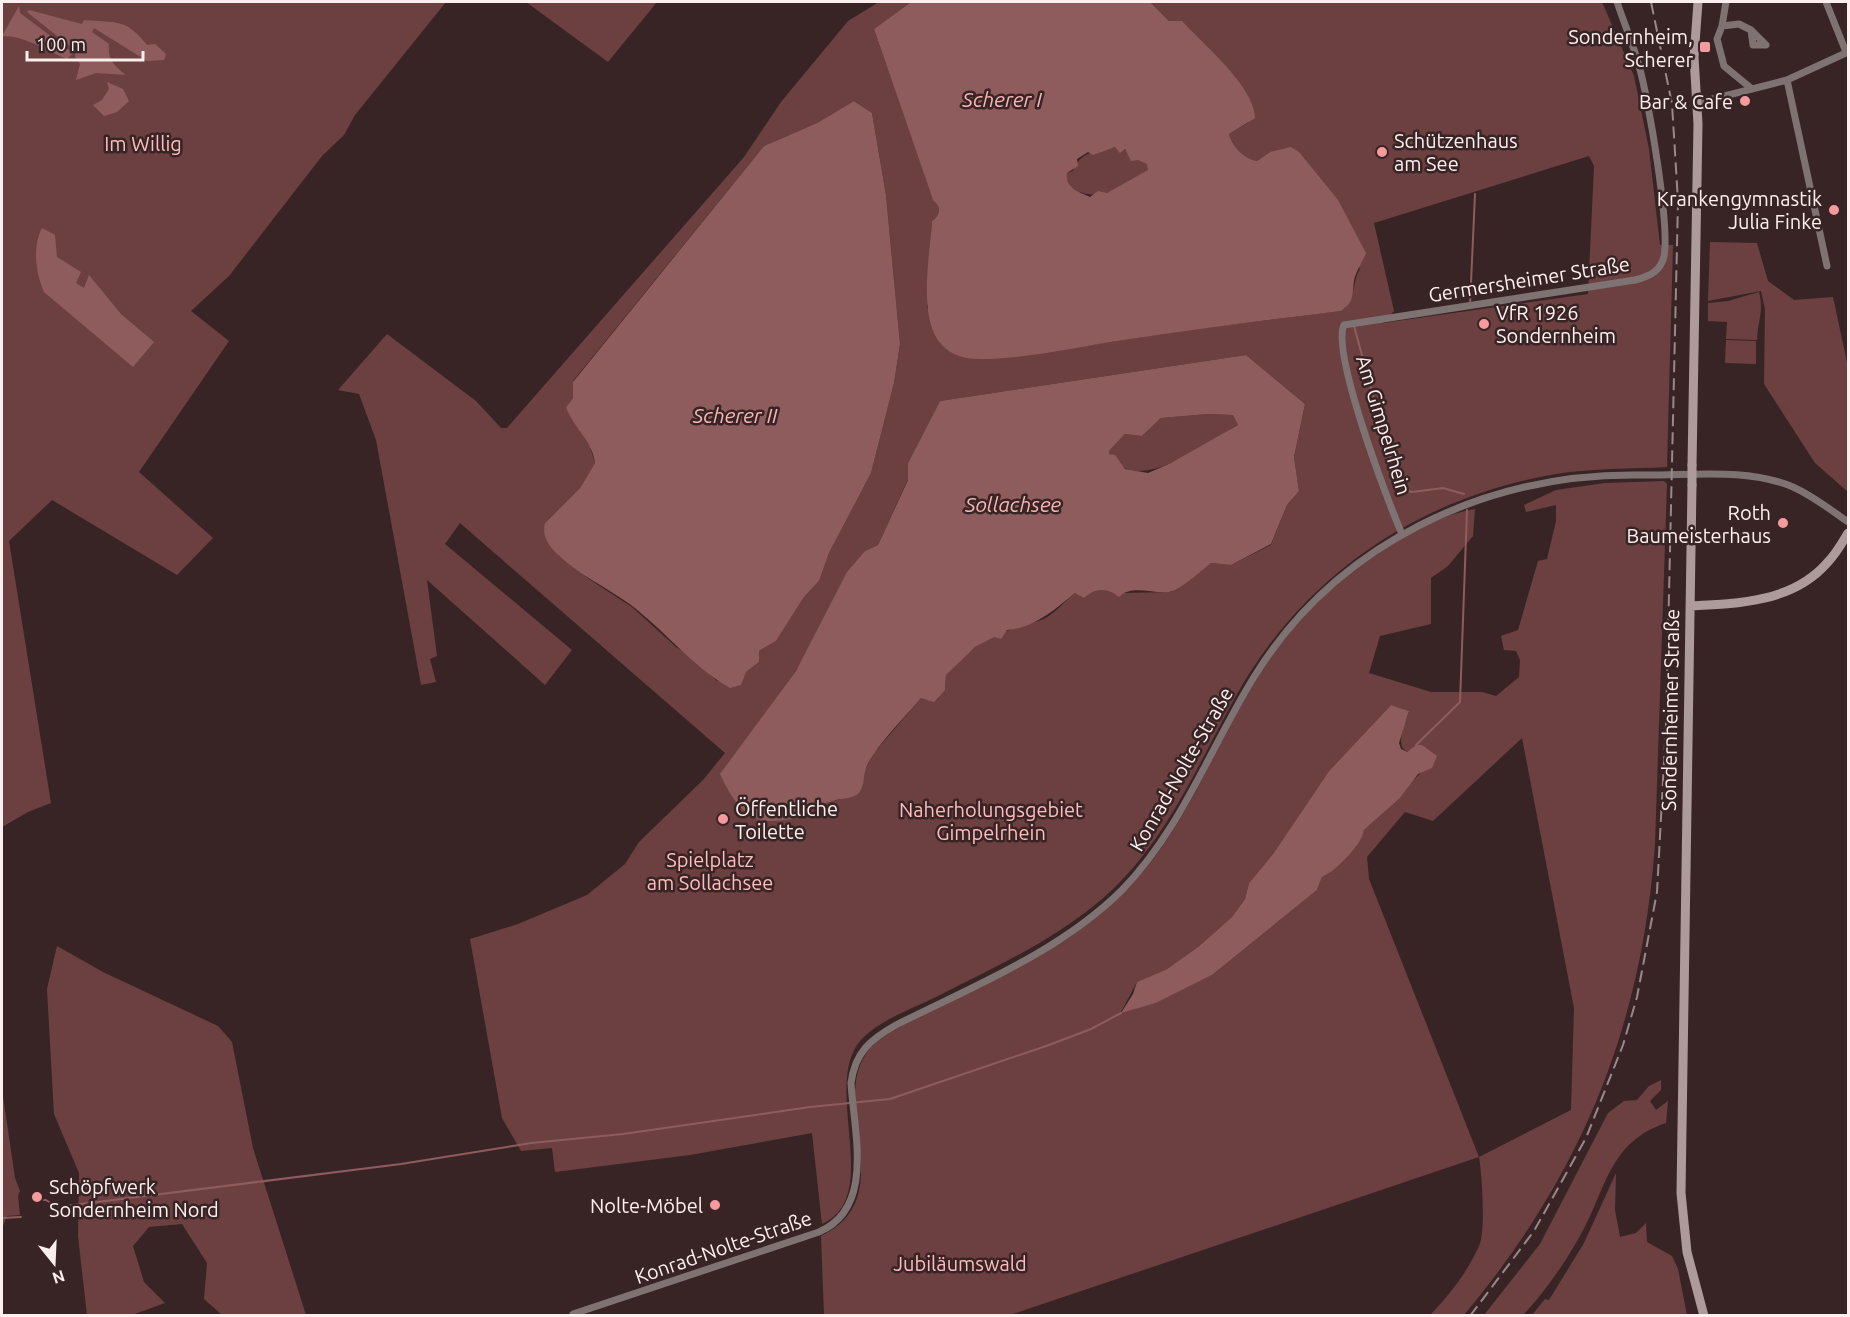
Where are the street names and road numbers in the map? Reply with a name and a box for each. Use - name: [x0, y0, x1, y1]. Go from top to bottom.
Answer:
- street label: Germersheimer Straße: [1427, 252, 1631, 306]
- street label: Am Gimpelrhein: [1352, 353, 1416, 497]
- street label: Sondernheimer Straße: [1657, 609, 1683, 811]
- street label: Konrad-Nolte-Straße: [1125, 683, 1237, 855]
- street label: Konrad-Nolte-Straße: [632, 1206, 814, 1288]

